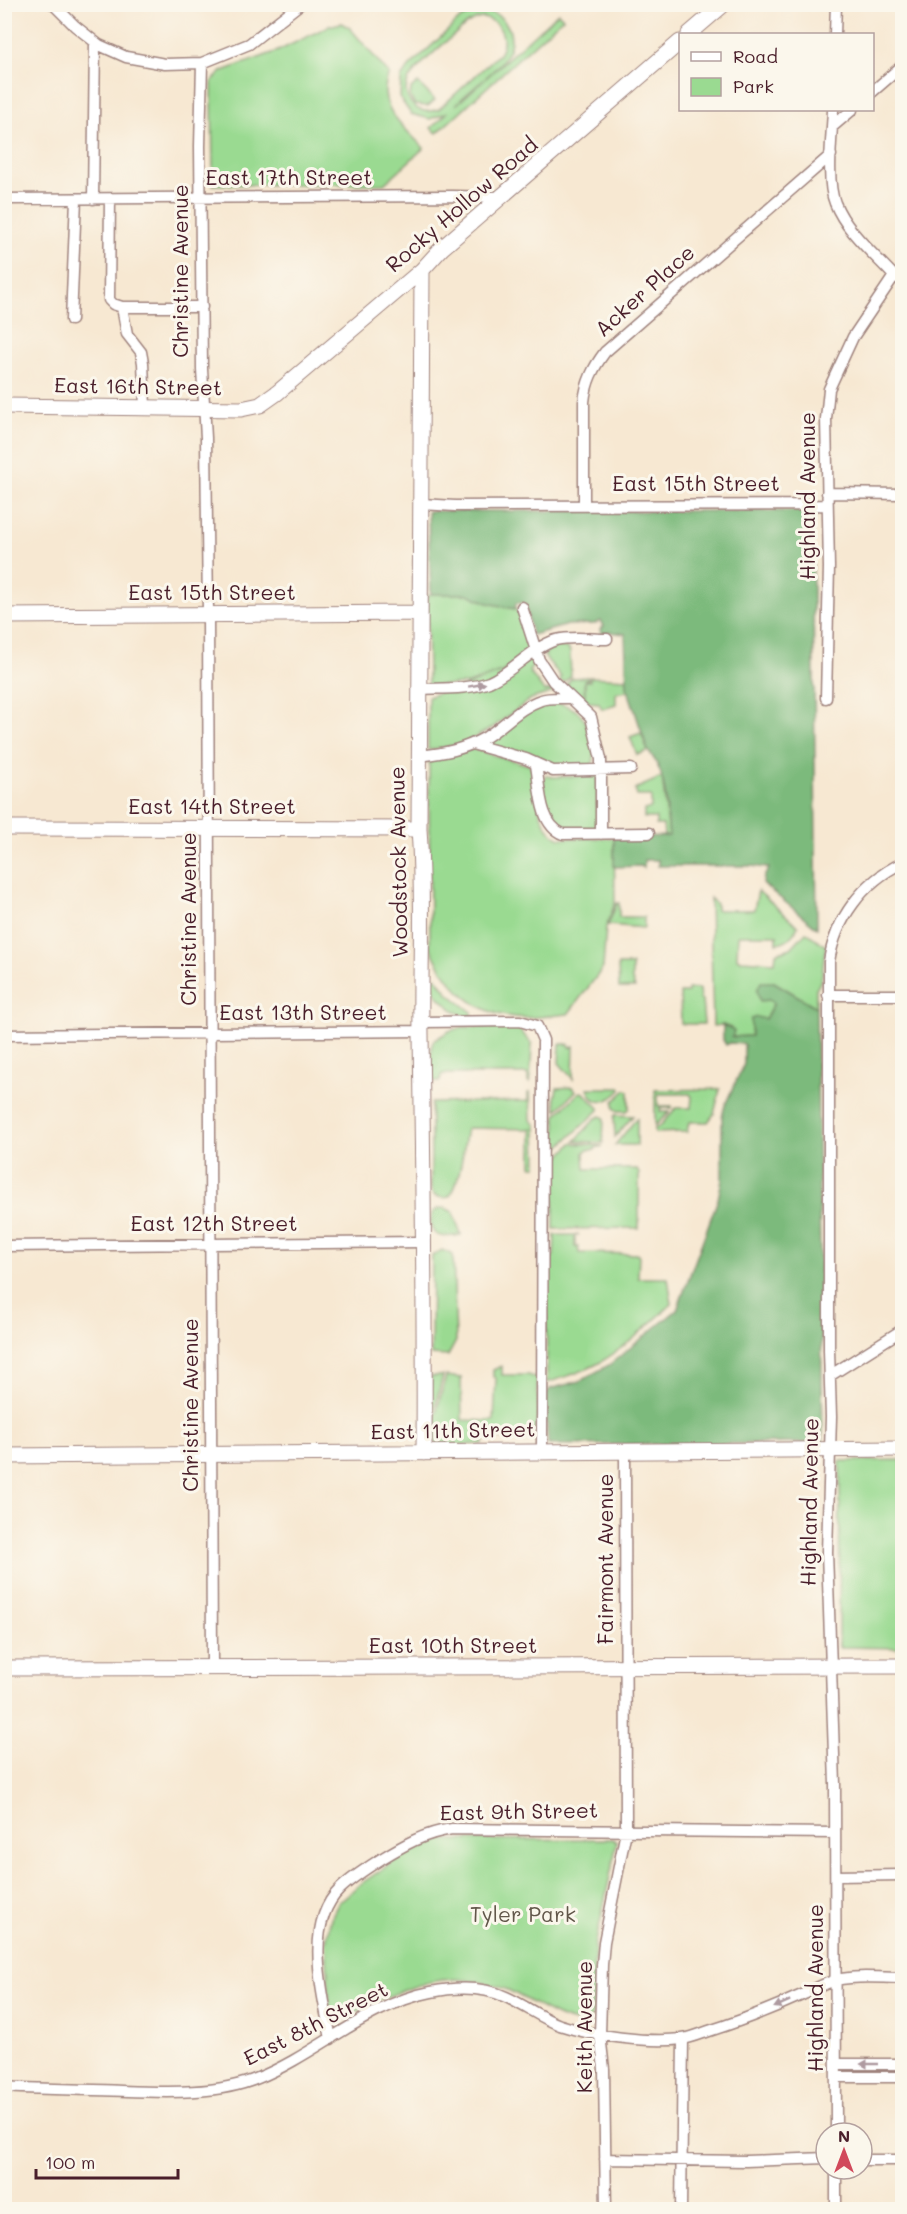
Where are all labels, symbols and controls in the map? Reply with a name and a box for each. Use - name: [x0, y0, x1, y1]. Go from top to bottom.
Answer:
- legend: [679, 33, 874, 111]
- text: Road: [733, 44, 778, 68]
- text: Park: [733, 74, 774, 98]
- street label: Rocky Hollow Road: [379, 130, 543, 277]
- street label: East 17th Street: [206, 163, 373, 190]
- street label: Christine Avenue: [166, 184, 193, 358]
- street label: Acker Place: [589, 238, 699, 342]
- street label: East 16th Street: [54, 371, 222, 400]
- street label: Highland Avenue: [793, 412, 820, 580]
- street label: East 15th Street: [612, 469, 780, 496]
- street label: East 15th Street: [128, 578, 296, 605]
- one-way arrow: [468, 680, 487, 689]
- street label: Woodstock Avenue: [382, 766, 413, 958]
- street label: East 14th Street: [128, 792, 296, 819]
- street label: Christine Avenue: [174, 832, 201, 1006]
- street label: East 13th Street: [219, 998, 387, 1025]
- street label: East 12th Street: [130, 1209, 298, 1236]
- street label: Christine Avenue: [176, 1318, 203, 1492]
- street label: East 11th Street: [370, 1415, 536, 1444]
- street label: Highland Avenue: [794, 1418, 823, 1586]
- street label: Fairmont Avenue: [591, 1473, 618, 1645]
- street label: East 10th Street: [369, 1631, 537, 1658]
- street label: East 9th Street: [440, 1796, 598, 1825]
- park label: Tyler Park: [470, 1900, 576, 1927]
- street label: Highland Avenue: [801, 1904, 828, 2072]
- street label: Keith Avenue: [570, 1961, 597, 2093]
- street label: East 8th Street: [239, 1975, 392, 2071]
- one-way arrow: [772, 1999, 790, 2009]
- one-way arrow: [860, 2059, 879, 2069]
- north arrow: [814, 2121, 874, 2181]
- text: N: [838, 2125, 850, 2146]
- scale bar: [36, 2142, 178, 2180]
- text: 100 m: [45, 2150, 95, 2174]

